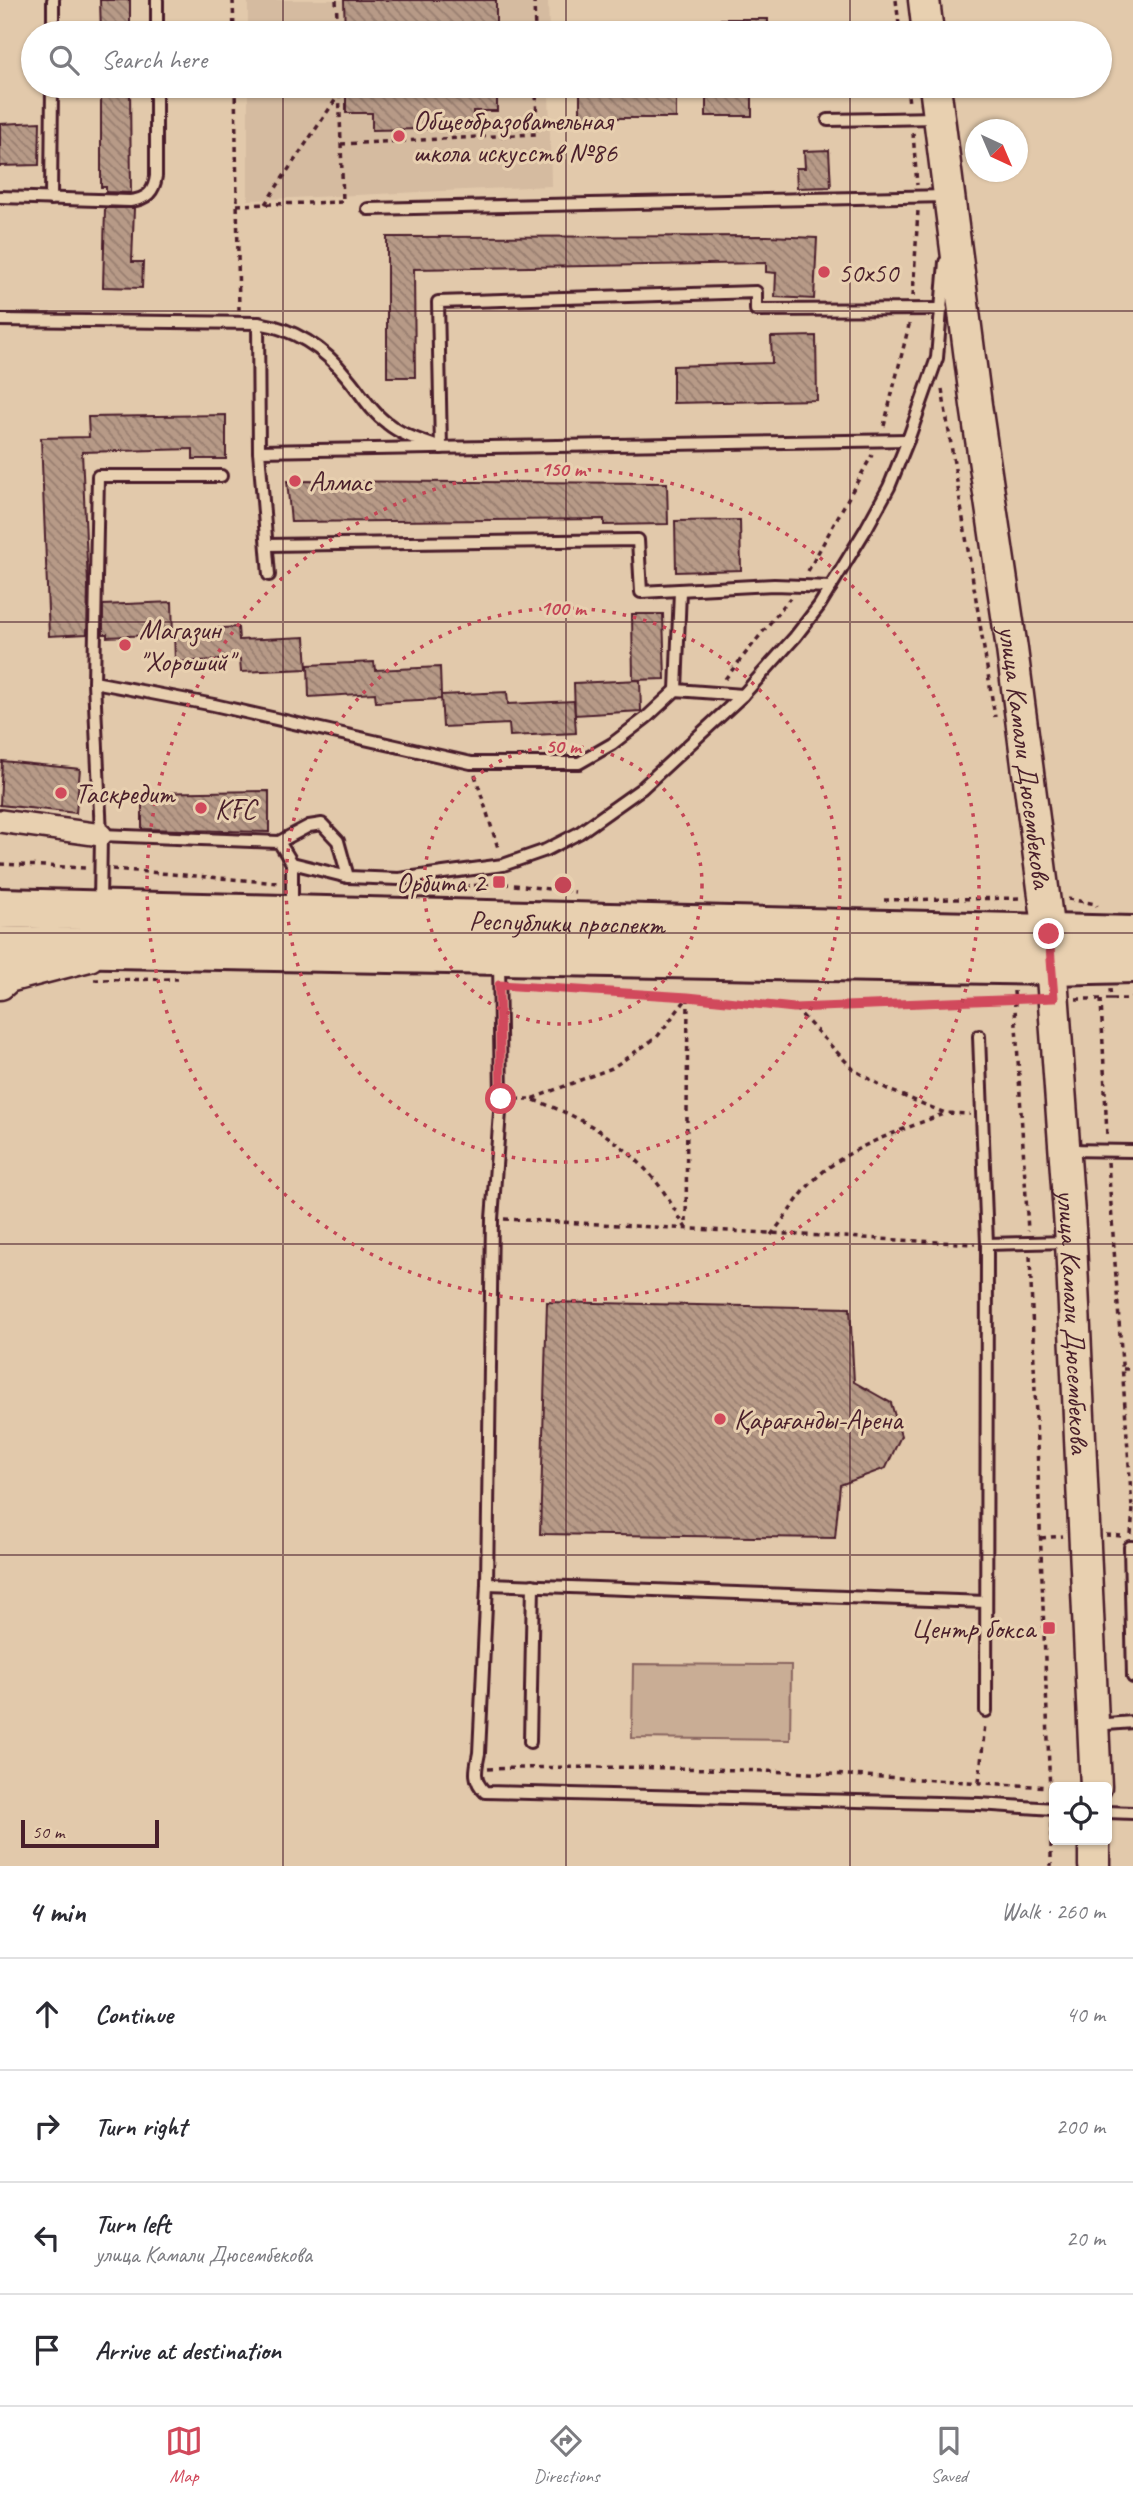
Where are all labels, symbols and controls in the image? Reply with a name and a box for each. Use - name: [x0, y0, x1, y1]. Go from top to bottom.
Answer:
- search box: [21, 21, 1112, 98]
- icon: search: [45, 41, 83, 79]
- text: Search here: [101, 43, 207, 76]
- place label: Общеобразовательная школа искусств №86: [413, 103, 618, 170]
- north arrow: [965, 119, 1028, 182]
- marker: Общеобразовательная школа искусств №86: [391, 128, 407, 144]
- place label: 50х50: [838, 255, 900, 290]
- marker: 50х50: [816, 264, 832, 280]
- text: 150 m: [540, 456, 588, 482]
- place label: Алмас: [309, 464, 374, 499]
- marker: Алмас: [287, 473, 303, 489]
- text: 100 m: [540, 595, 588, 621]
- place label: Магазин "Хороший": [139, 612, 239, 679]
- street label: улица Камали Дюсембекова: [990, 621, 1060, 892]
- marker: Магазин "Хороший": [117, 637, 133, 653]
- text: 50 m: [545, 733, 583, 759]
- place label: Таскредит: [75, 776, 176, 811]
- marker: Таскредит: [53, 785, 69, 801]
- place label: KFC: [215, 791, 259, 826]
- marker: KFC: [193, 800, 209, 816]
- place label: Орбита 2: [396, 865, 487, 900]
- centre of rings: [551, 873, 575, 897]
- marker: Орбита 2: [491, 874, 507, 890]
- street label: Республики проспект: [468, 903, 667, 942]
- route end: [1033, 918, 1064, 949]
- route start: [485, 1083, 516, 1114]
- street label: улица Камали Дюсембекова: [1049, 1186, 1098, 1456]
- place label: Қарағанды-Арена: [734, 1402, 904, 1437]
- marker: Қарағанды-Арена: [712, 1411, 728, 1427]
- place label: Центр бокса: [911, 1611, 1038, 1646]
- marker: Центр бокса: [1041, 1620, 1057, 1636]
- map controls: [1049, 1782, 1112, 1845]
- button: locate: [1049, 1782, 1112, 1845]
- scale bar: [21, 1817, 159, 1849]
- text: 50 m: [32, 1820, 64, 1844]
- text: 4 min: [28, 1893, 85, 1931]
- text: Walk · 260 m: [1001, 1897, 1105, 1926]
- icon: ahead: [28, 1995, 66, 2033]
- text: Continue: [95, 1998, 173, 2031]
- text: 40 m: [1066, 2000, 1105, 2029]
- icon: right: [28, 2107, 66, 2145]
- text: Turn right: [95, 2110, 186, 2143]
- text: 200 m: [1056, 2112, 1105, 2141]
- text: Turn left: [95, 2207, 170, 2240]
- icon: left: [28, 2219, 66, 2257]
- text: 20 m: [1066, 2224, 1105, 2253]
- text: улица Камали Дюсембекова: [95, 2240, 312, 2269]
- icon: arrive: [28, 2331, 66, 2369]
- text: Arrive at destination: [95, 2334, 281, 2367]
- tab: Map: [165, 2422, 203, 2488]
- tab: Directions: [533, 2422, 600, 2488]
- tab: Saved: [930, 2422, 968, 2488]

